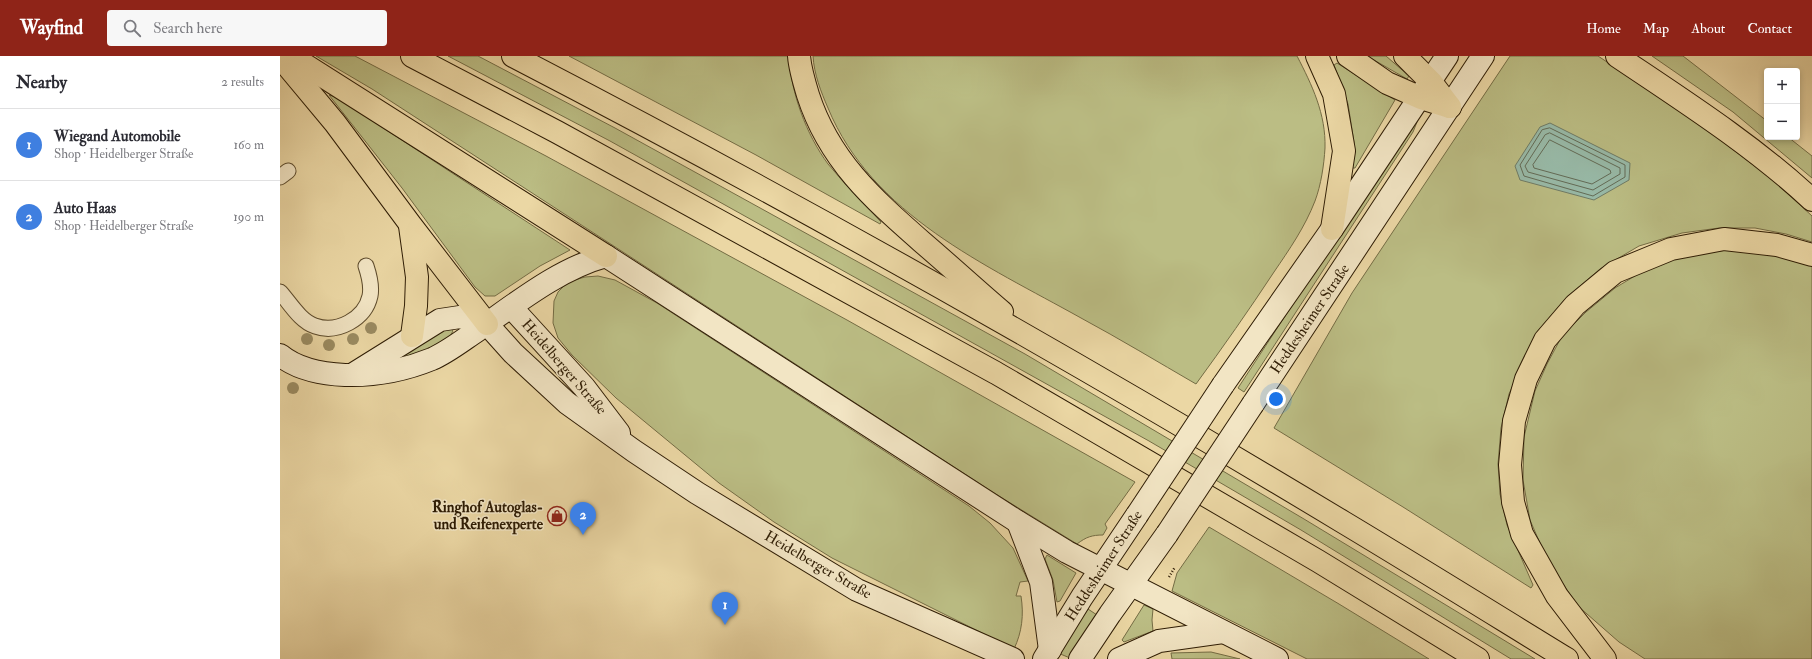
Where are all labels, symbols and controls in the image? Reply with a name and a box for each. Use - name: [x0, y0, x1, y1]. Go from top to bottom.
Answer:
- search box: [107, 10, 387, 46]
- text: Wayfind: [20, 16, 83, 40]
- icon: search: [121, 17, 143, 39]
- text: Search here: [153, 19, 223, 38]
- text: Home: [1586, 20, 1621, 37]
- text: Map: [1643, 20, 1669, 37]
- text: About: [1691, 20, 1725, 37]
- text: Contact: [1747, 20, 1792, 37]
- map controls: [1764, 68, 1800, 140]
- button: +: [1764, 68, 1800, 104]
- text: Nearby: [16, 72, 67, 93]
- text: 2 results: [221, 74, 264, 90]
- button: −: [1764, 104, 1800, 140]
- text: Wiegand Automobile: [54, 127, 181, 146]
- text: 1: [27, 137, 31, 153]
- text: 160 m: [233, 137, 264, 153]
- text: Shop · Heidelberger Straße: [54, 146, 193, 162]
- text: Auto Haas: [54, 199, 116, 218]
- text: 2: [26, 209, 32, 225]
- text: 190 m: [233, 209, 264, 225]
- text: Shop · Heidelberger Straße: [54, 218, 193, 234]
- street label: Heddesheimer Straße: [1266, 260, 1354, 378]
- street label: Heidelberger Straße: [517, 315, 611, 419]
- your location: [1266, 389, 1286, 409]
- place label: Ringhof Autoglas- und Reifenexperte: [432, 498, 544, 535]
- pin: 2: [570, 502, 596, 535]
- shop icon: Ringhof Autoglas- und Reifenexperte: [546, 505, 568, 527]
- street label: Heddesheimer Straße: [1061, 507, 1147, 625]
- street label: Heidelberger Straße: [761, 527, 875, 603]
- pin: 1: [712, 592, 738, 625]

